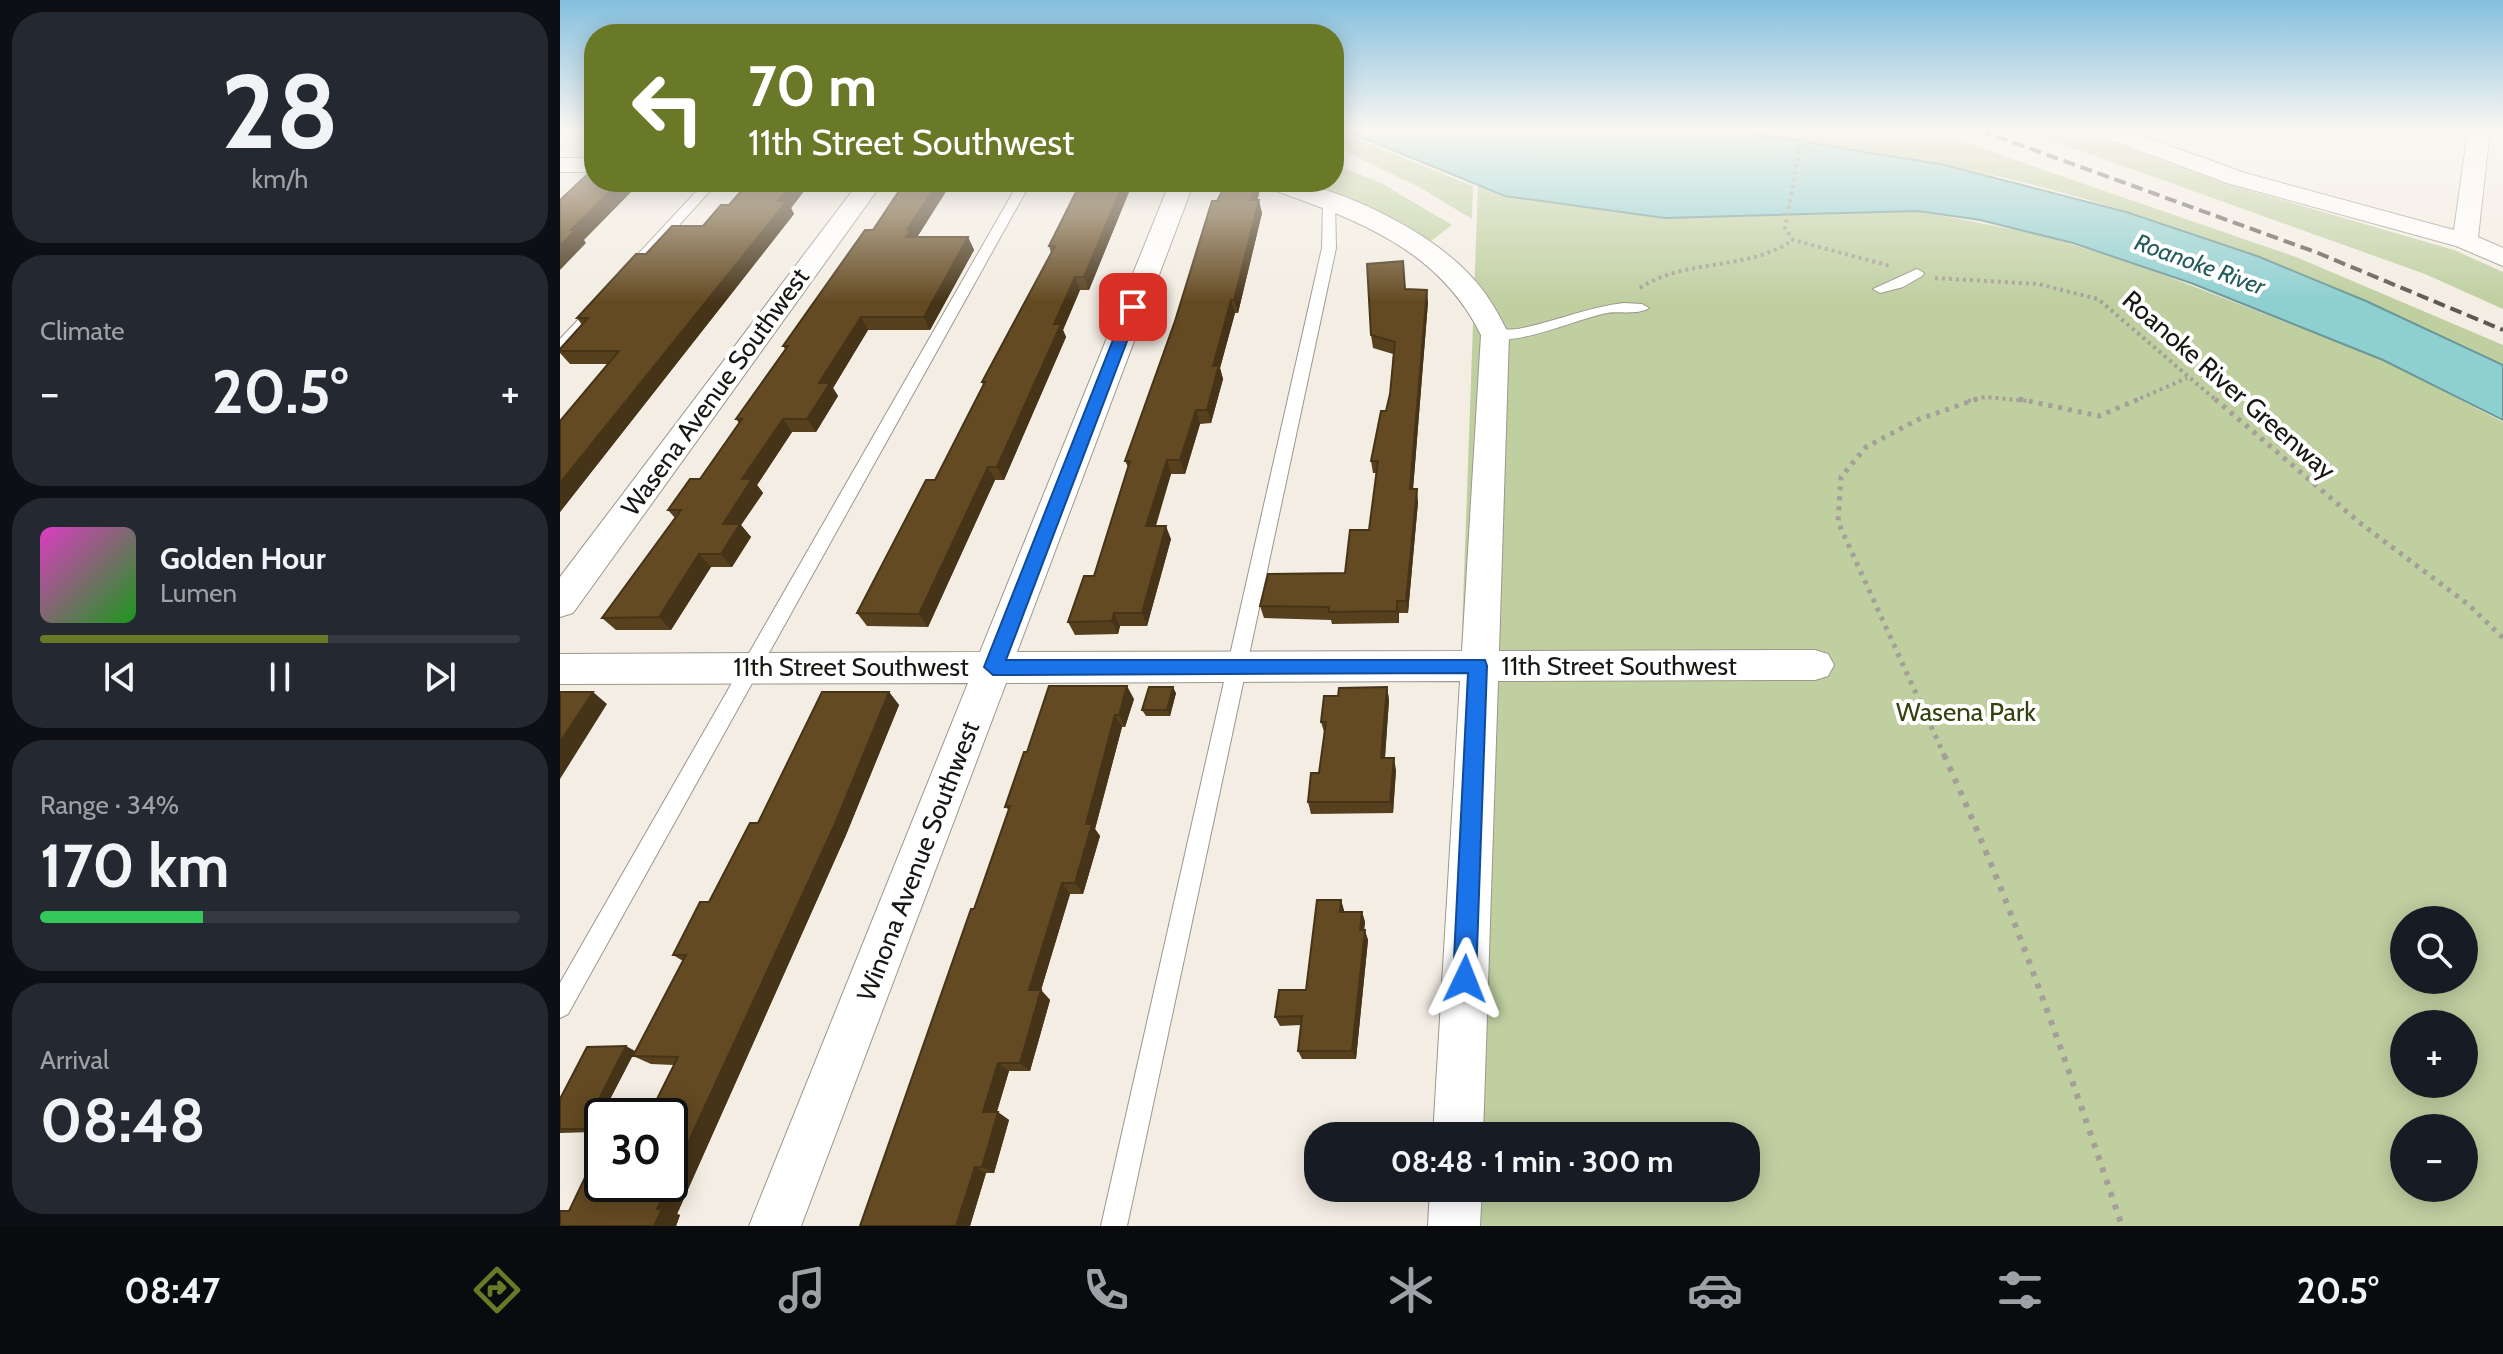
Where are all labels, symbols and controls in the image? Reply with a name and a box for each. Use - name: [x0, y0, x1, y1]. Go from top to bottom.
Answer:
- text: 28: [221, 48, 339, 174]
- text: 70 m: [748, 52, 877, 120]
- icon: left: [616, 56, 720, 160]
- text: 11th Street Southwest: [748, 120, 1074, 164]
- text: km/h: [252, 163, 308, 195]
- water label: Roanoke River: [2131, 227, 2271, 301]
- street label: Wasena Avenue Southwest: [614, 262, 816, 522]
- pin: [1099, 273, 1167, 341]
- street label: Roanoke River Greenway: [2116, 284, 2342, 486]
- icon: arrive: [1111, 285, 1155, 329]
- text: Climate: [40, 315, 125, 347]
- text: 20.5°: [212, 355, 348, 428]
- text: −: [40, 366, 59, 419]
- text: +: [501, 366, 520, 419]
- text: Golden Hour: [160, 540, 326, 577]
- text: Lumen: [160, 577, 237, 609]
- street label: 11th Street Southwest: [1501, 650, 1737, 682]
- street label: 11th Street Southwest: [733, 651, 969, 683]
- icon: previous: [98, 655, 142, 699]
- icon: pause: [258, 655, 302, 699]
- icon: next: [418, 655, 462, 699]
- park label: Wasena Park: [1896, 696, 2036, 728]
- street label: Winona Avenue Southwest: [850, 716, 986, 1006]
- text: Range · 34%: [40, 789, 179, 821]
- text: 170 km: [40, 829, 229, 902]
- map controls: [2390, 906, 2478, 1202]
- button: search: [2390, 906, 2478, 994]
- position arrow: [1423, 937, 1507, 1021]
- button: +: [2390, 1010, 2478, 1098]
- text: Arrival: [40, 1044, 109, 1076]
- text: 08:48: [40, 1084, 205, 1157]
- speed limit sign: 30: [584, 1098, 688, 1202]
- button: −: [2390, 1114, 2478, 1202]
- text: 08:48 · 1 min · 300 m: [1391, 1143, 1673, 1180]
- icon: directions: [469, 1262, 525, 1318]
- icon: music: [774, 1262, 830, 1318]
- icon: phone: [1078, 1262, 1134, 1318]
- icon: climate: [1383, 1262, 1439, 1318]
- icon: car: [1687, 1262, 1743, 1318]
- icon: filters: [1992, 1262, 2048, 1318]
- text: 08:47: [124, 1268, 220, 1312]
- text: 20.5°: [2297, 1268, 2379, 1312]

